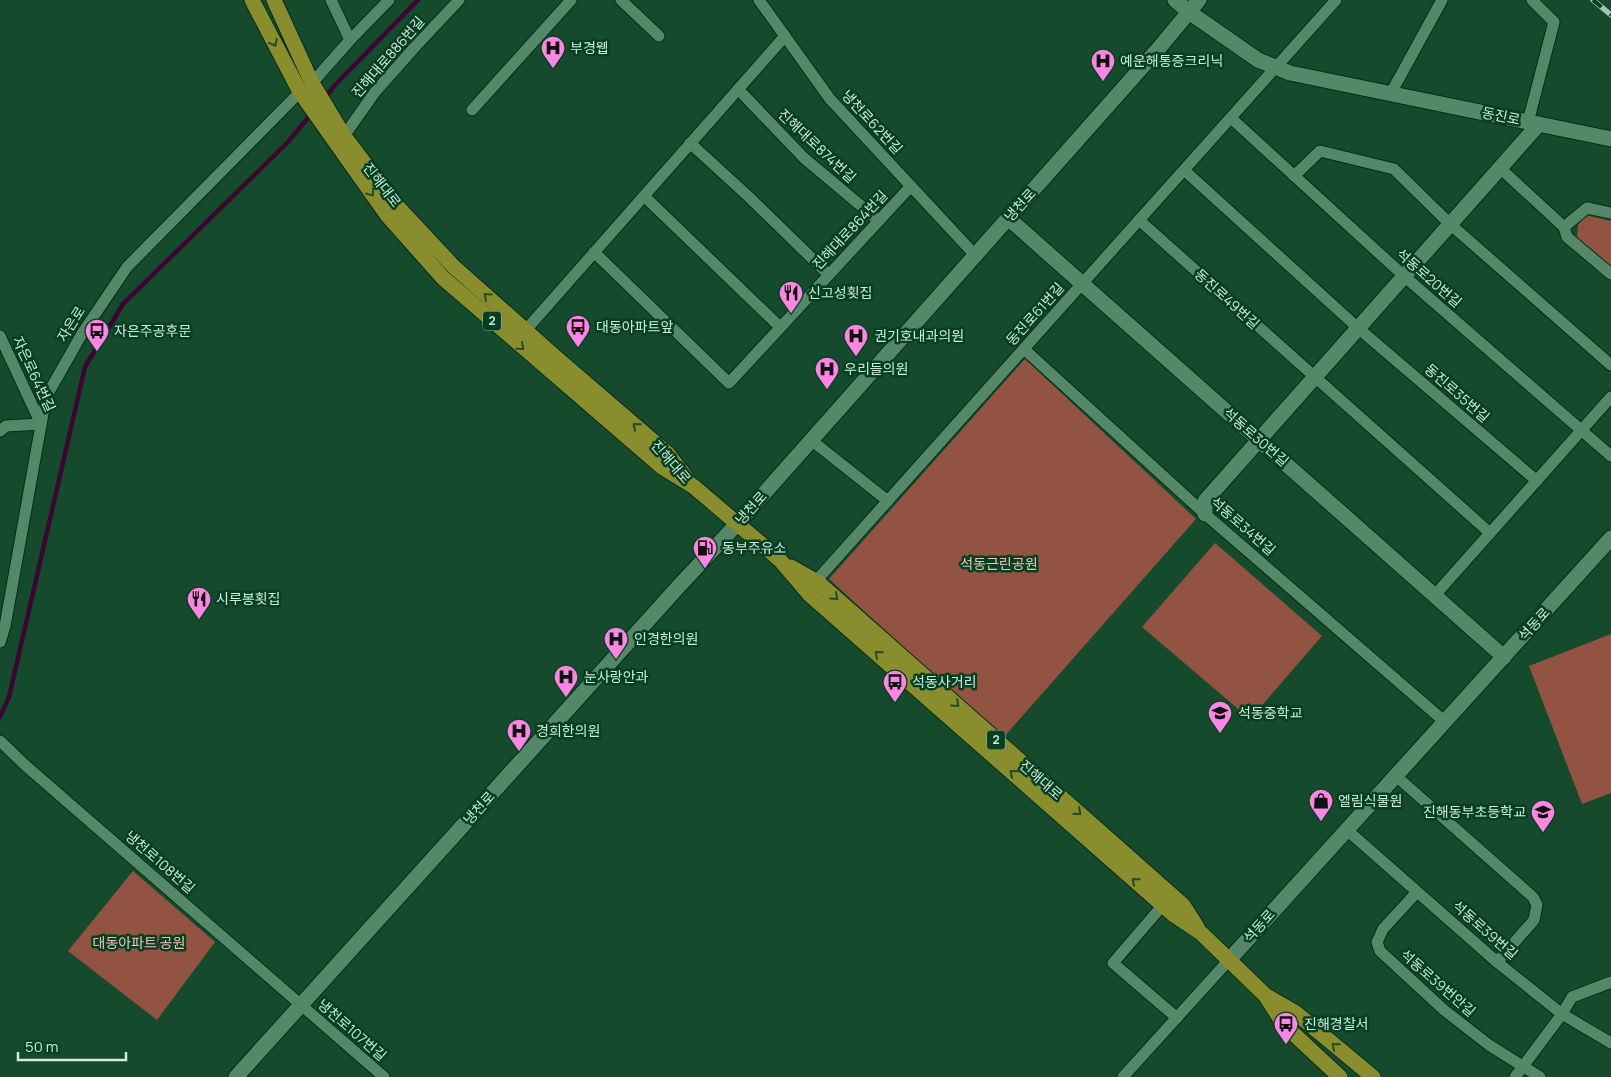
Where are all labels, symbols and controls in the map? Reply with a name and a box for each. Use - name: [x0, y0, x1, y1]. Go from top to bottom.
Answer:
- street label: 진해대로886번길: [347, 12, 428, 101]
- hospital icon: 부경웹: [540, 35, 566, 69]
- one-way arrow: [268, 38, 278, 47]
- place label: 부경웹: [570, 38, 609, 57]
- hospital icon: 예운해통증크리닉: [1090, 48, 1116, 82]
- place label: 예운해통증크리닉: [1120, 51, 1223, 70]
- street label: 냉천로62번길: [838, 86, 907, 158]
- street label: 동진로: [1480, 102, 1522, 129]
- street label: 진해대로874번길: [774, 105, 860, 187]
- street label: 진해대로: [359, 159, 406, 211]
- street label: 냉천로: [1000, 184, 1040, 225]
- street label: 진해대로864번길: [808, 186, 891, 274]
- one-way arrow: [365, 188, 374, 197]
- street label: 석동로20번길: [1393, 244, 1466, 311]
- street label: 동진로49번길: [1191, 264, 1264, 333]
- street label: 동진로61번길: [1001, 278, 1068, 349]
- restaurant icon: 신고성횟집: [778, 280, 804, 314]
- place label: 신고성횟집: [808, 283, 872, 302]
- one-way arrow: [483, 293, 492, 302]
- street label: 자은로: [52, 302, 89, 345]
- road number: 2: [483, 312, 501, 331]
- bus stop icon: 대동아파트앞: [565, 314, 591, 348]
- place label: 대동아파트앞: [596, 317, 673, 336]
- bus stop icon: 자은주공후문: [84, 318, 110, 352]
- place label: 자은주공후문: [114, 321, 191, 340]
- hospital icon: 권기호내과의원: [843, 323, 869, 357]
- place label: 권기호내과의원: [874, 326, 964, 345]
- street label: 자은로64번길: [9, 333, 60, 415]
- one-way arrow: [515, 341, 524, 350]
- hospital icon: 우리들의원: [814, 356, 840, 390]
- place label: 우리들의원: [844, 359, 908, 378]
- street label: 동진로35번길: [1421, 359, 1494, 426]
- street label: 석동로30번길: [1220, 403, 1293, 470]
- one-way arrow: [632, 423, 641, 432]
- street label: 진해대로: [647, 436, 696, 487]
- street label: 냉천로: [731, 487, 771, 528]
- street label: 석동로34번길: [1207, 492, 1280, 559]
- fuel station icon: 동부주유소: [692, 535, 718, 569]
- place label: 동부주유소: [722, 538, 787, 557]
- park label: 석동근린공원: [960, 554, 1038, 573]
- restaurant icon: 시루봉횟집: [186, 586, 212, 620]
- place label: 시루봉횟집: [216, 589, 280, 608]
- one-way arrow: [829, 591, 838, 600]
- street label: 석동로: [1514, 603, 1554, 644]
- hospital icon: 인경한의원: [603, 626, 629, 660]
- place label: 인경한의원: [634, 629, 698, 648]
- one-way arrow: [874, 651, 883, 660]
- hospital icon: 눈사랑안과: [553, 664, 579, 698]
- place label: 눈사랑안과: [584, 667, 649, 686]
- bus stop icon: 석동사거리: [882, 669, 908, 703]
- place label: 석동사거리: [912, 672, 976, 691]
- one-way arrow: [951, 699, 960, 708]
- school or university icon: 석동중학교: [1207, 700, 1233, 734]
- place label: 석동중학교: [1238, 703, 1303, 722]
- hospital icon: 경희한의원: [506, 718, 532, 752]
- place label: 경희한의원: [536, 721, 600, 740]
- road number: 2: [987, 730, 1005, 750]
- street label: 진해대로: [1016, 756, 1067, 804]
- one-way arrow: [1010, 770, 1019, 779]
- street label: 냉천로: [459, 787, 499, 828]
- shop icon: 엘림식물원: [1308, 788, 1334, 822]
- place label: 엘림식물원: [1338, 791, 1402, 810]
- school or university icon: 진해동부초등학교: [1530, 799, 1556, 833]
- place label: 진해동부초등학교: [1423, 802, 1526, 821]
- one-way arrow: [1073, 806, 1082, 815]
- street label: 냉천로108번길: [121, 826, 199, 897]
- one-way arrow: [1132, 878, 1141, 886]
- street label: 석동로39번길: [1449, 896, 1522, 963]
- street label: 석동로: [1239, 905, 1279, 946]
- park label: 대동아파트 공원: [93, 933, 185, 952]
- street label: 석동로39번안길: [1397, 945, 1480, 1021]
- street label: 냉천로107번길: [314, 994, 391, 1065]
- bus stop icon: 진해경찰서: [1273, 1011, 1299, 1045]
- place label: 진해경찰서: [1304, 1014, 1368, 1033]
- scale bar: [18, 1030, 125, 1062]
- text: 50 m: [25, 1036, 59, 1057]
- one-way arrow: [1332, 1043, 1341, 1052]

